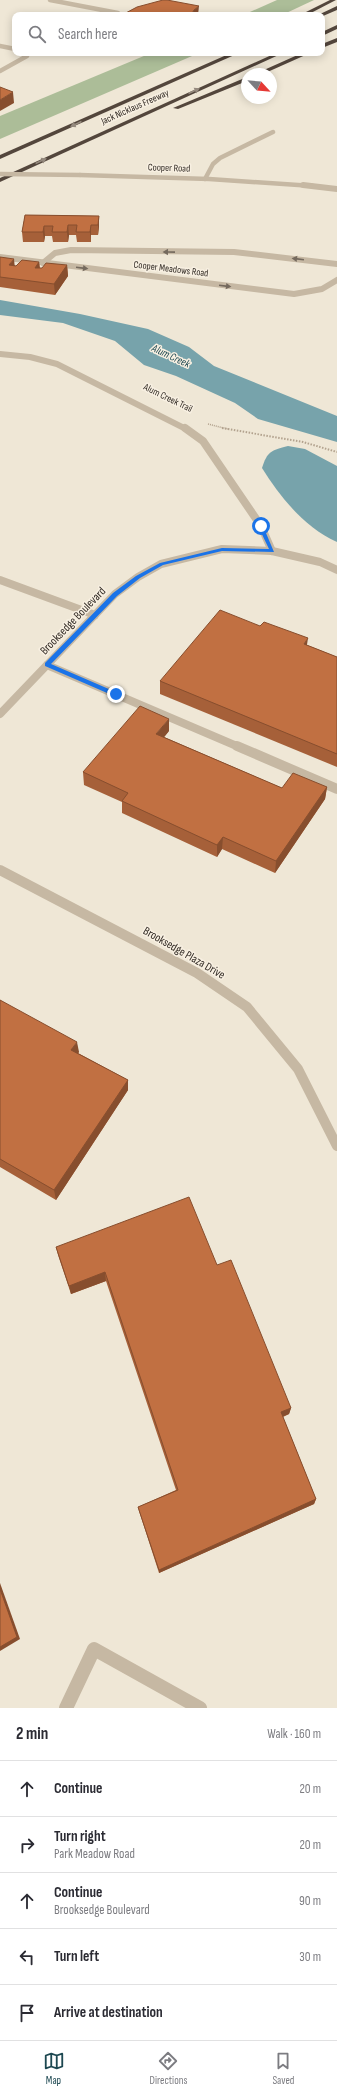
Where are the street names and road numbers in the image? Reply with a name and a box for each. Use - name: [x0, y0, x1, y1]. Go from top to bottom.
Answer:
- street label: Jack Nicklaus Freeway: [98, 87, 171, 128]
- street label: Cooper Road: [148, 161, 190, 175]
- street label: Cooper Meadows Road: [133, 258, 209, 280]
- street label: Alum Creek Trail: [141, 381, 195, 415]
- street label: Brooksedge Boulevard: [37, 584, 109, 658]
- street label: Brooksedge Plaza Drive: [140, 923, 228, 983]

